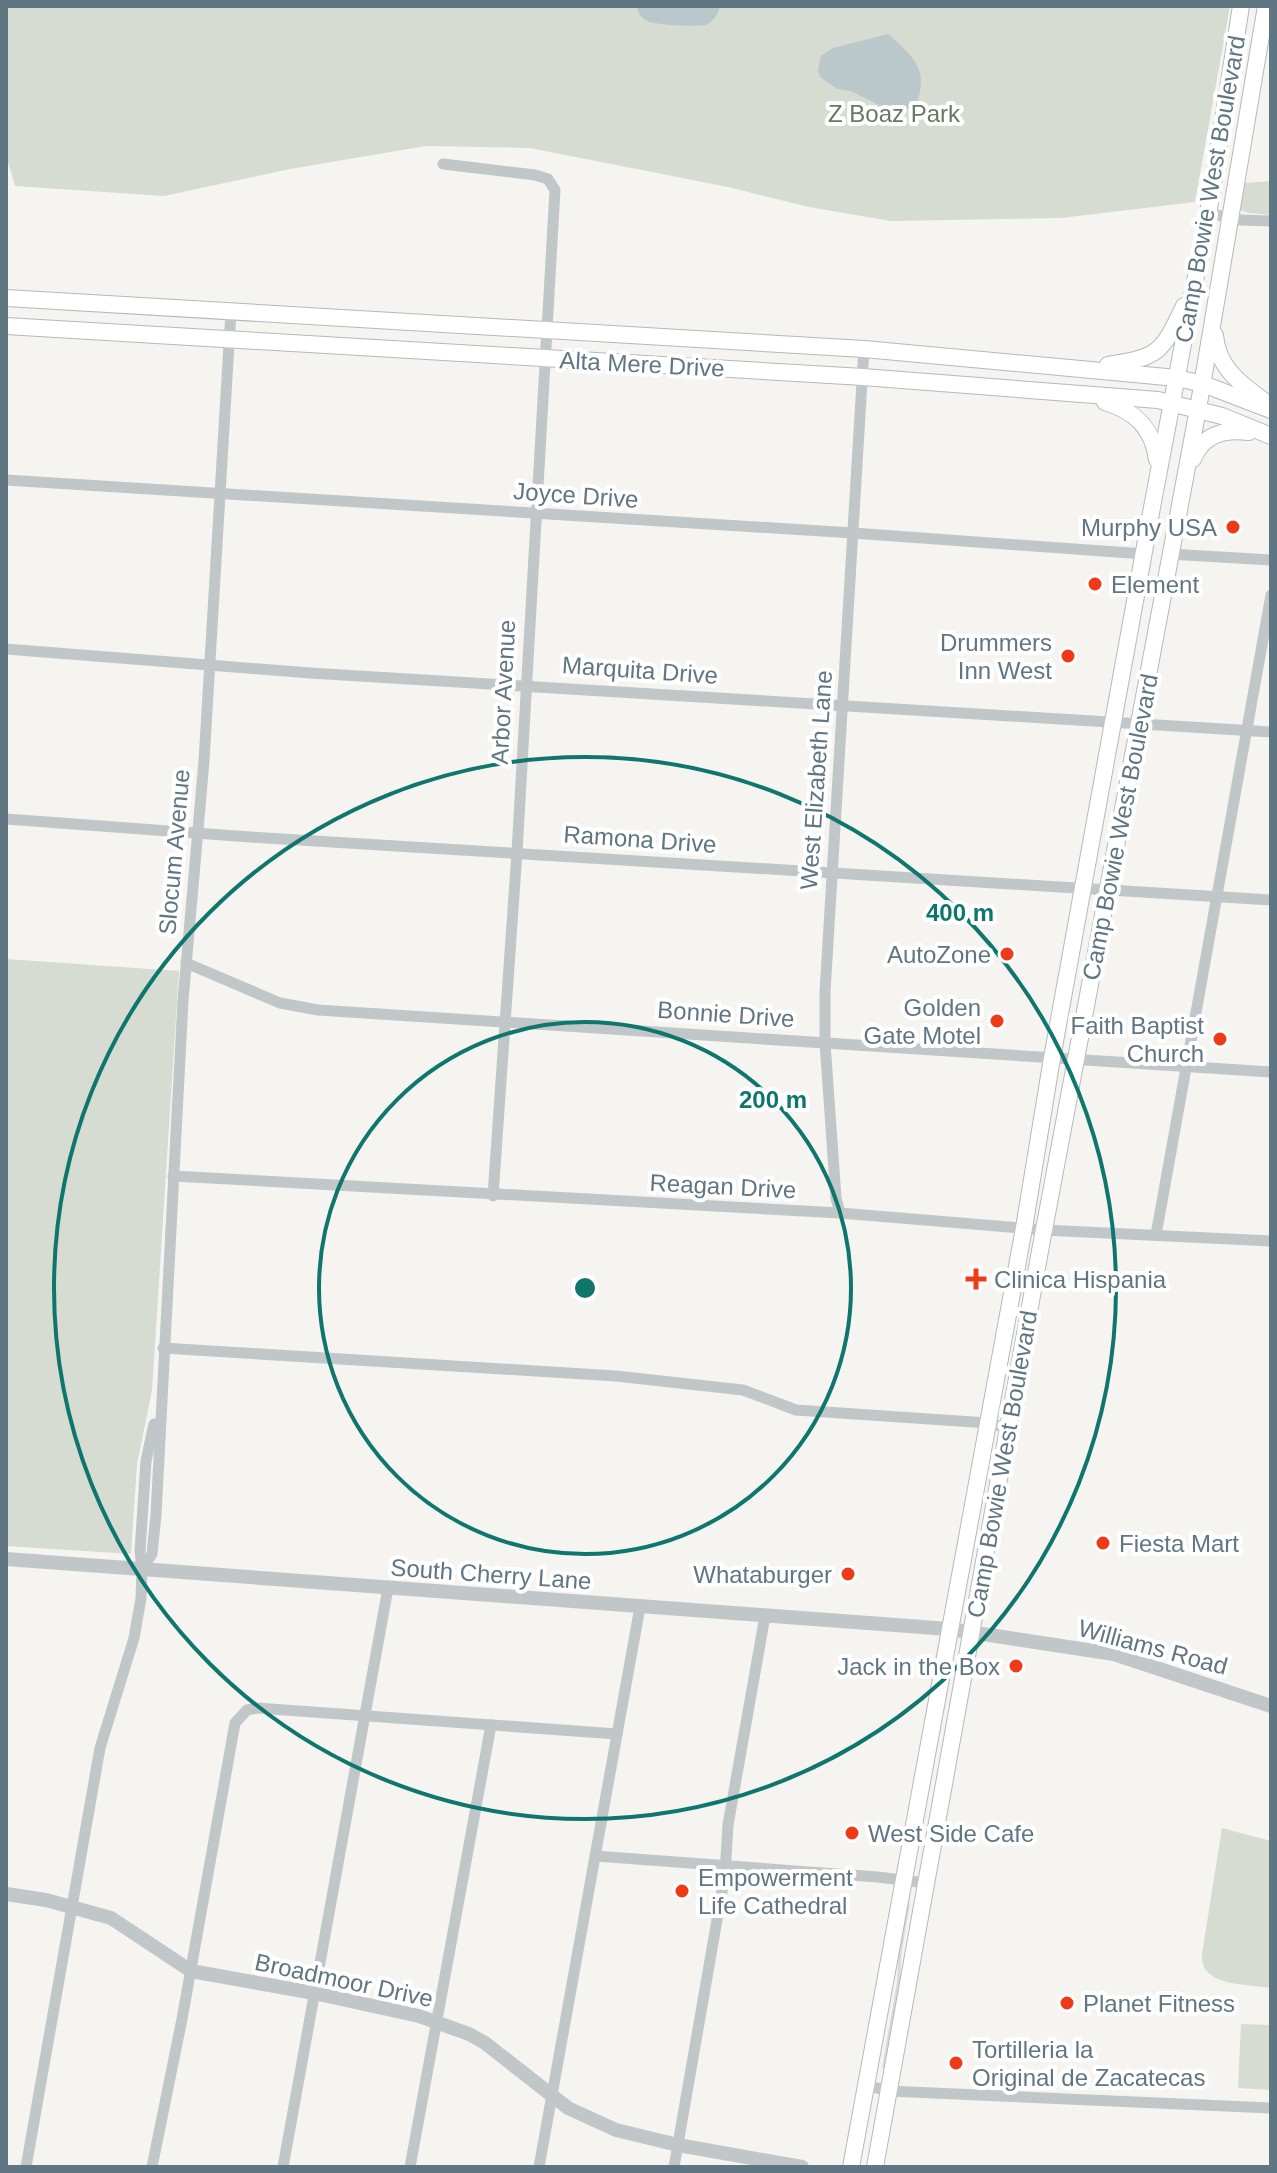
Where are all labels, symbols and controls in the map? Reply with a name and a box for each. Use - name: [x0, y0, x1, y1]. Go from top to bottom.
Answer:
- street label: Camp Bowie West Boulevard: [1170, 33, 1250, 345]
- park label: Z Boaz Park: [828, 100, 961, 127]
- street label: Alta Mere Drive: [559, 346, 725, 382]
- street label: Joyce Drive: [513, 477, 639, 513]
- place label: Murphy USA: [1081, 514, 1217, 541]
- marker: Murphy USA: [1224, 518, 1242, 536]
- place label: Element: [1111, 571, 1199, 598]
- marker: Element: [1086, 575, 1104, 593]
- street label: Arbor Avenue: [486, 619, 520, 765]
- place label: Drummers Inn West: [940, 629, 1052, 684]
- marker: Drummers Inn West: [1059, 647, 1077, 665]
- street label: Marquita Drive: [561, 651, 719, 689]
- street label: West Elizabeth Lane: [795, 669, 837, 891]
- street label: Camp Bowie West Boulevard: [1077, 671, 1163, 983]
- street label: Slocum Avenue: [153, 768, 195, 936]
- street label: Ramona Drive: [563, 820, 717, 858]
- text: 400 m: [926, 899, 994, 926]
- place label: AutoZone: [887, 941, 991, 968]
- marker: AutoZone: [998, 945, 1016, 963]
- place label: Golden Gate Motel: [864, 994, 981, 1049]
- street label: Bonnie Drive: [657, 996, 795, 1032]
- marker: Golden Gate Motel: [988, 1012, 1006, 1030]
- place label: Faith Baptist Church: [1071, 1012, 1204, 1067]
- marker: Faith Baptist Church: [1211, 1030, 1229, 1048]
- text: 200 m: [739, 1086, 807, 1113]
- street label: Reagan Drive: [649, 1169, 797, 1203]
- place label: Clinica Hispania: [994, 1266, 1167, 1293]
- marker: Clinica Hispania: [965, 1268, 987, 1290]
- centre of rings: [571, 1274, 599, 1302]
- street label: Camp Bowie West Boulevard: [962, 1308, 1042, 1620]
- place label: Fiesta Mart: [1119, 1530, 1239, 1557]
- marker: Fiesta Mart: [1094, 1534, 1112, 1552]
- street label: South Cherry Lane: [390, 1554, 592, 1594]
- place label: Whataburger: [693, 1561, 832, 1588]
- marker: Whataburger: [839, 1565, 857, 1583]
- street label: Williams Road: [1075, 1614, 1231, 1680]
- place label: Jack in the Box: [837, 1653, 1000, 1680]
- marker: Jack in the Box: [1007, 1657, 1025, 1675]
- place label: West Side Cafe: [868, 1820, 1034, 1847]
- marker: West Side Cafe: [843, 1824, 861, 1842]
- place label: Empowerment Life Cathedral: [698, 1864, 853, 1919]
- marker: Empowerment Life Cathedral: [673, 1882, 691, 1900]
- street label: Broadmoor Drive: [252, 1948, 436, 2012]
- place label: Planet Fitness: [1083, 1990, 1235, 2017]
- marker: Planet Fitness: [1058, 1994, 1076, 2012]
- place label: Tortilleria la Original de Zacatecas: [972, 2036, 1205, 2091]
- marker: Tortilleria la Original de Zacatecas: [947, 2054, 965, 2072]

